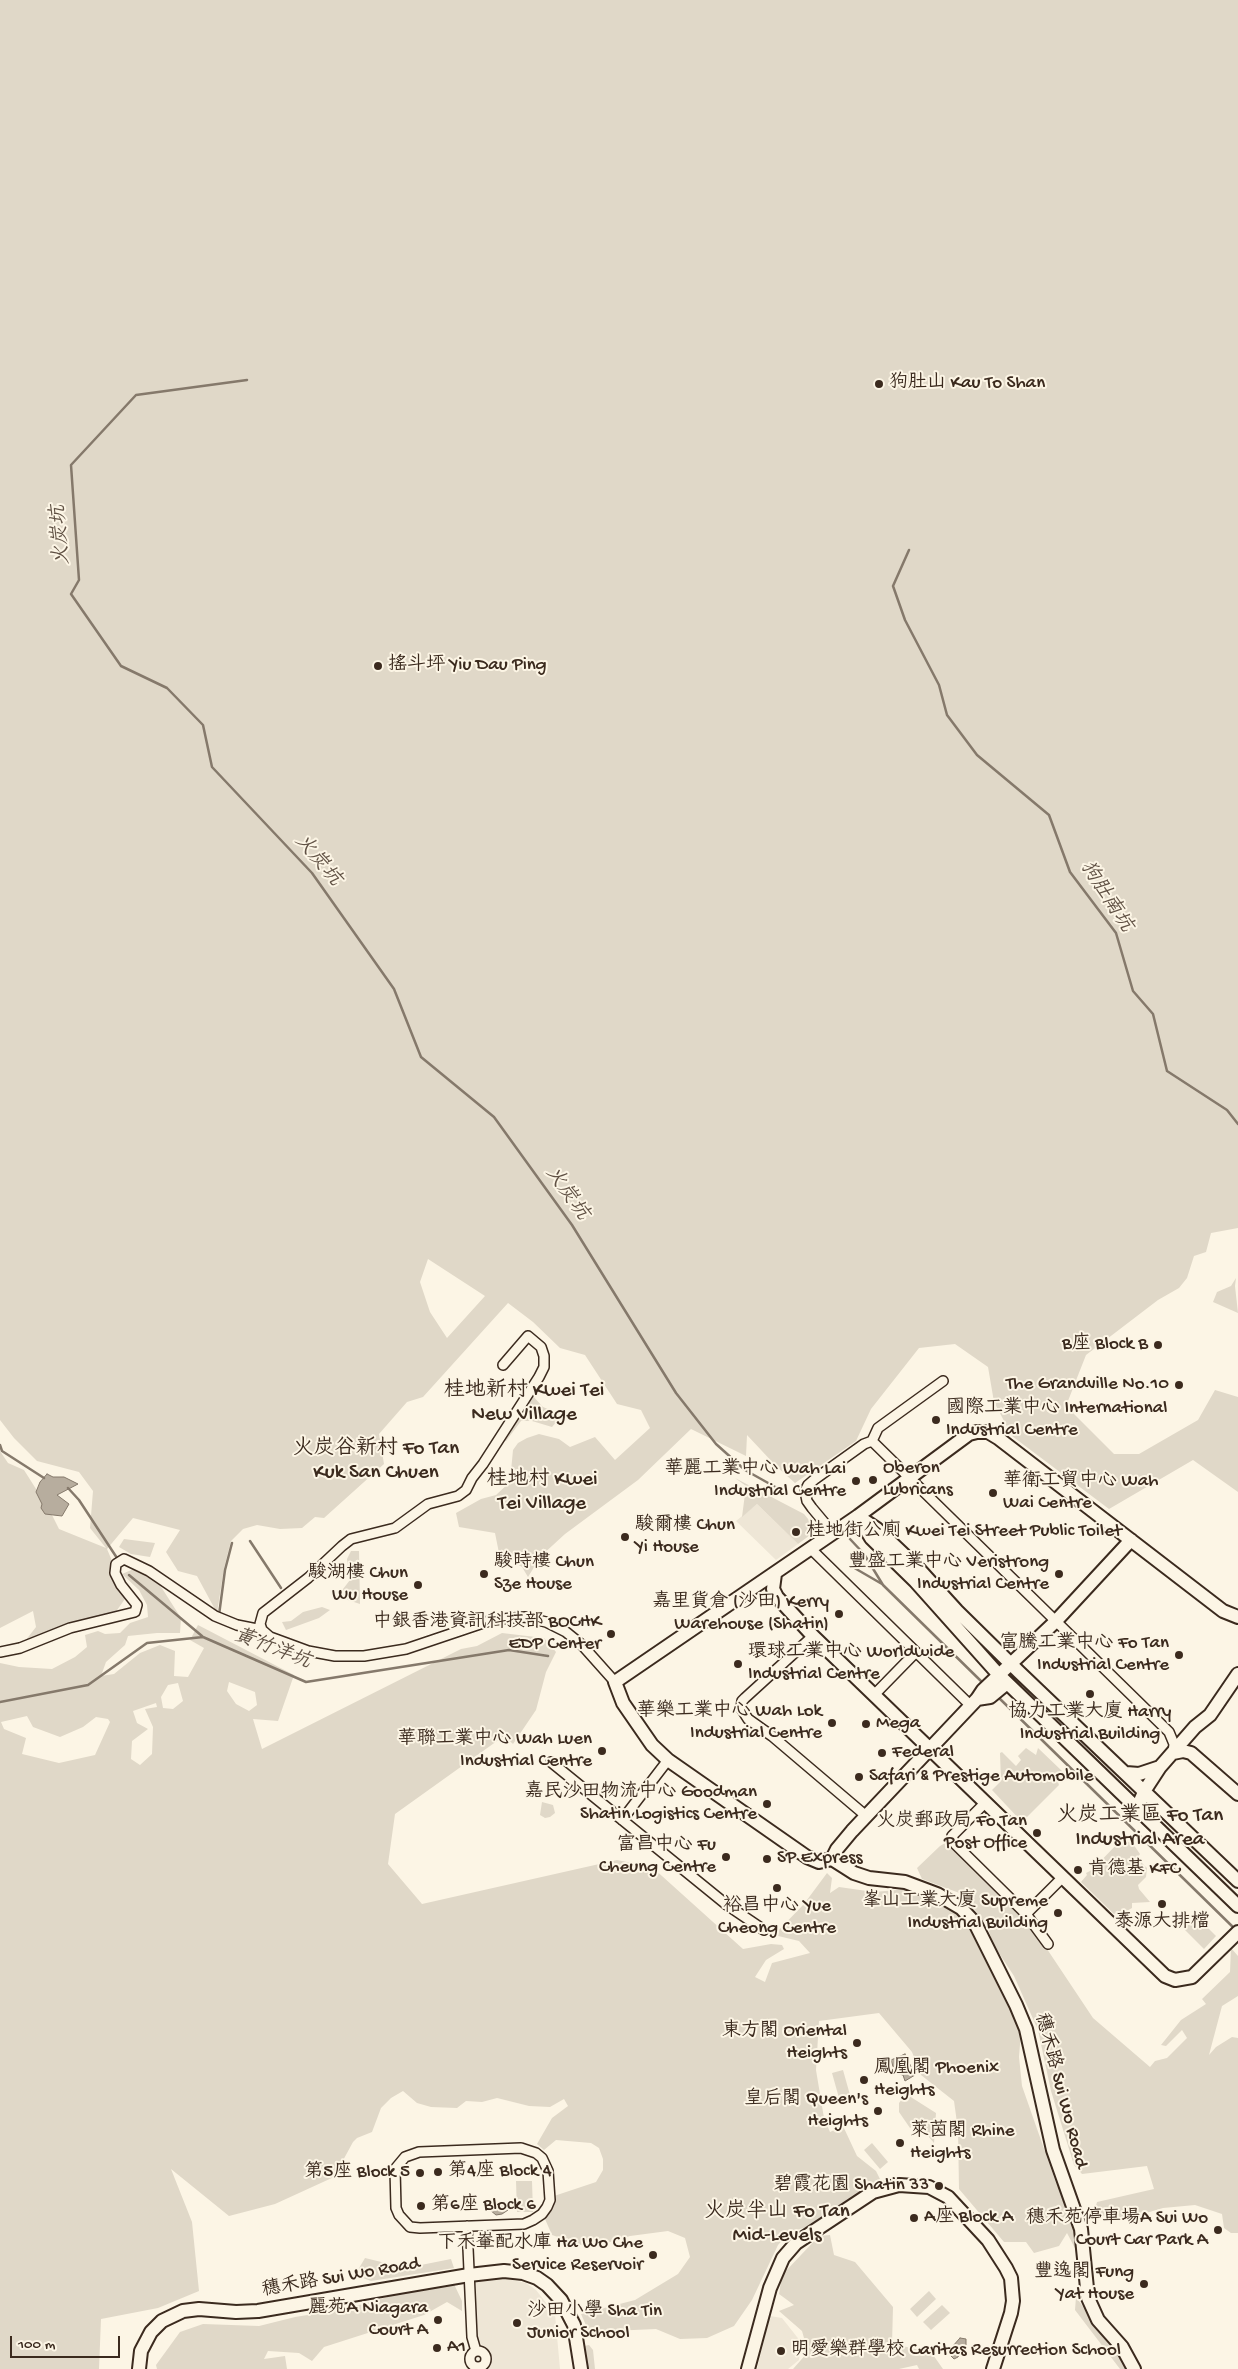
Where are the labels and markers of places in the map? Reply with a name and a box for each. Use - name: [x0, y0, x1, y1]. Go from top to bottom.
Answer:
- place label: 狗肚山 Kau To Shan: [889, 373, 1045, 395]
- marker: 狗肚山 Kau To Shan: [873, 378, 885, 390]
- place label: 搖斗坪 Yiu Dau Ping: [388, 655, 547, 677]
- marker: 搖斗坪 Yiu Dau Ping: [372, 660, 384, 672]
- place label: B座 Block B: [1062, 1334, 1148, 1356]
- marker: B座 Block B: [1152, 1339, 1164, 1351]
- place label: The Grandville No.10: [1006, 1374, 1169, 1396]
- marker: The Grandville No.10: [1173, 1379, 1185, 1391]
- place label: 國際工業中心 International Industrial Centre: [946, 1398, 1167, 1442]
- marker: 國際工業中心 International Industrial Centre: [930, 1414, 942, 1426]
- place label: Oberon Lubricans: [883, 1458, 953, 1502]
- place label: 華麗工業中心 Wah Lai Industrial Centre: [664, 1459, 846, 1503]
- place label: 華衛工貿中心 Wah Wai Centre: [1003, 1471, 1158, 1515]
- marker: Oberon Lubricans: [867, 1474, 879, 1486]
- marker: 華麗工業中心 Wah Lai Industrial Centre: [850, 1475, 862, 1487]
- marker: 華衛工貿中心 Wah Wai Centre: [987, 1487, 999, 1499]
- place label: 駿爾樓 Chun Yi House: [635, 1515, 735, 1559]
- place label: 桂地街公廁 Kwei Tei Street Public Toilet: [806, 1521, 1122, 1543]
- marker: 桂地街公廁 Kwei Tei Street Public Toilet: [790, 1526, 802, 1538]
- marker: 駿爾樓 Chun Yi House: [619, 1531, 631, 1543]
- place label: 駿時樓 Chun Sze House: [494, 1552, 594, 1596]
- place label: 豐盛工業中心 Veristrong Industrial Centre: [848, 1552, 1049, 1596]
- place label: 駿湖樓 Chun Wu House: [308, 1563, 408, 1607]
- marker: 駿時樓 Chun Sze House: [478, 1568, 490, 1580]
- marker: 豐盛工業中心 Veristrong Industrial Centre: [1053, 1568, 1065, 1580]
- marker: 駿湖樓 Chun Wu House: [412, 1579, 424, 1591]
- place label: 嘉里貨倉 (沙田) Kerry Warehouse (Shatin): [652, 1592, 829, 1636]
- marker: 嘉里貨倉 (沙田) Kerry Warehouse (Shatin): [833, 1608, 845, 1620]
- place label: 中銀香港資訊科技部 BOCHK EDP Center: [373, 1612, 601, 1656]
- marker: 中銀香港資訊科技部 BOCHK EDP Center: [605, 1628, 617, 1640]
- place label: 富騰工業中心 Fo Tan Industrial Centre: [1000, 1633, 1169, 1677]
- place label: 環球工業中心 Worldwide Industrial Centre: [748, 1642, 954, 1686]
- marker: 富騰工業中心 Fo Tan Industrial Centre: [1173, 1649, 1185, 1661]
- marker: 環球工業中心 Worldwide Industrial Centre: [732, 1658, 744, 1670]
- marker: 協力工業大廈 Harry Industrial Building: [1084, 1688, 1096, 1700]
- place label: 華樂工業中心 Wah Lok Industrial Centre: [637, 1701, 822, 1745]
- place label: 協力工業大廈 Harry Industrial Building: [1009, 1702, 1171, 1746]
- place label: Mega: [876, 1713, 920, 1735]
- marker: 華樂工業中心 Wah Lok Industrial Centre: [826, 1717, 838, 1729]
- marker: Mega: [860, 1718, 872, 1730]
- place label: 華聯工業中心 Wah Luen Industrial Centre: [397, 1729, 592, 1773]
- place label: Federal: [892, 1742, 954, 1764]
- marker: 華聯工業中心 Wah Luen Industrial Centre: [596, 1745, 608, 1757]
- marker: Federal: [876, 1747, 888, 1759]
- place label: Safari & Prestige Automobile: [869, 1766, 1094, 1788]
- marker: Safari & Prestige Automobile: [853, 1771, 865, 1783]
- place label: 嘉民沙田物流中心 Goodman Shatin Logistics Centre: [525, 1782, 757, 1826]
- marker: 嘉民沙田物流中心 Goodman Shatin Logistics Centre: [761, 1798, 773, 1810]
- place label: 火炭郵政局 Fo Tan Post Office: [877, 1811, 1027, 1855]
- marker: 火炭郵政局 Fo Tan Post Office: [1031, 1827, 1043, 1839]
- place label: 富昌中心 Fu Cheung Centre: [599, 1835, 716, 1879]
- place label: SP Express: [777, 1848, 862, 1870]
- marker: 富昌中心 Fu Cheung Centre: [720, 1851, 732, 1863]
- marker: SP Express: [761, 1853, 773, 1865]
- place label: 肯德基 KFC: [1088, 1859, 1180, 1881]
- marker: 肯德基 KFC: [1072, 1864, 1084, 1876]
- marker: 裕昌中心 Yue Cheong Centre: [771, 1882, 783, 1894]
- place label: 峯山工業大廈 Supreme Industrial Building: [863, 1891, 1048, 1935]
- place label: 裕昌中心 Yue Cheong Centre: [718, 1896, 836, 1940]
- marker: 泰源大排檔: [1156, 1898, 1168, 1910]
- marker: 峯山工業大廈 Supreme Industrial Building: [1052, 1907, 1064, 1919]
- place label: 泰源大排檔: [1115, 1912, 1209, 1934]
- place label: 東方閣 Oriental Heights: [722, 2021, 847, 2065]
- marker: 東方閣 Oriental Heights: [851, 2037, 863, 2049]
- place label: 鳳凰閣 Phoenix Heights: [874, 2058, 999, 2102]
- marker: 鳳凰閣 Phoenix Heights: [858, 2074, 870, 2086]
- place label: 皇后閣 Queen's Heights: [744, 2089, 868, 2133]
- marker: 皇后閣 Queen's Heights: [872, 2105, 884, 2117]
- place label: 萊茵閣 Rhine Heights: [910, 2121, 1015, 2165]
- marker: 萊茵閣 Rhine Heights: [894, 2137, 906, 2149]
- place label: 第4座 Block 4: [448, 2161, 552, 2183]
- place label: 第5座 Block 5: [304, 2162, 410, 2184]
- marker: 第4座 Block 4: [432, 2166, 444, 2178]
- marker: 第5座 Block 5: [414, 2167, 426, 2179]
- place label: 碧霞花園 Shatin 33: [774, 2175, 929, 2197]
- marker: 碧霞花園 Shatin 33: [933, 2180, 945, 2192]
- place label: 第6座 Block 6: [431, 2195, 536, 2217]
- marker: 第6座 Block 6: [415, 2200, 427, 2212]
- place label: A座 Block A: [924, 2207, 1013, 2229]
- place label: 穗禾苑停車場A Sui Wo Court Car Park A: [1026, 2208, 1208, 2252]
- marker: A座 Block A: [908, 2212, 920, 2224]
- marker: 穗禾苑停車場A Sui Wo Court Car Park A: [1212, 2224, 1224, 2236]
- place label: 下禾輋配水庫 Ha Wo Che Service Reservoir: [438, 2233, 643, 2277]
- marker: 下禾輋配水庫 Ha Wo Che Service Reservoir: [647, 2249, 659, 2261]
- place label: 豐逸閣 Fung Yat House: [1034, 2262, 1134, 2306]
- marker: 豐逸閣 Fung Yat House: [1138, 2278, 1150, 2290]
- place label: 麗苑A Niagara Court A: [309, 2298, 428, 2342]
- place label: 沙田小學 Sha Tin Junior School: [527, 2301, 662, 2345]
- marker: 麗苑A Niagara Court A: [432, 2314, 444, 2326]
- marker: 沙田小學 Sha Tin Junior School: [511, 2317, 523, 2329]
- place label: A1: [447, 2337, 466, 2359]
- place label: 明愛樂群學校 Caritas Resurrection School: [791, 2340, 1121, 2362]
- marker: A1: [431, 2342, 443, 2354]
- marker: 明愛樂群學校 Caritas Resurrection School: [775, 2345, 787, 2357]

